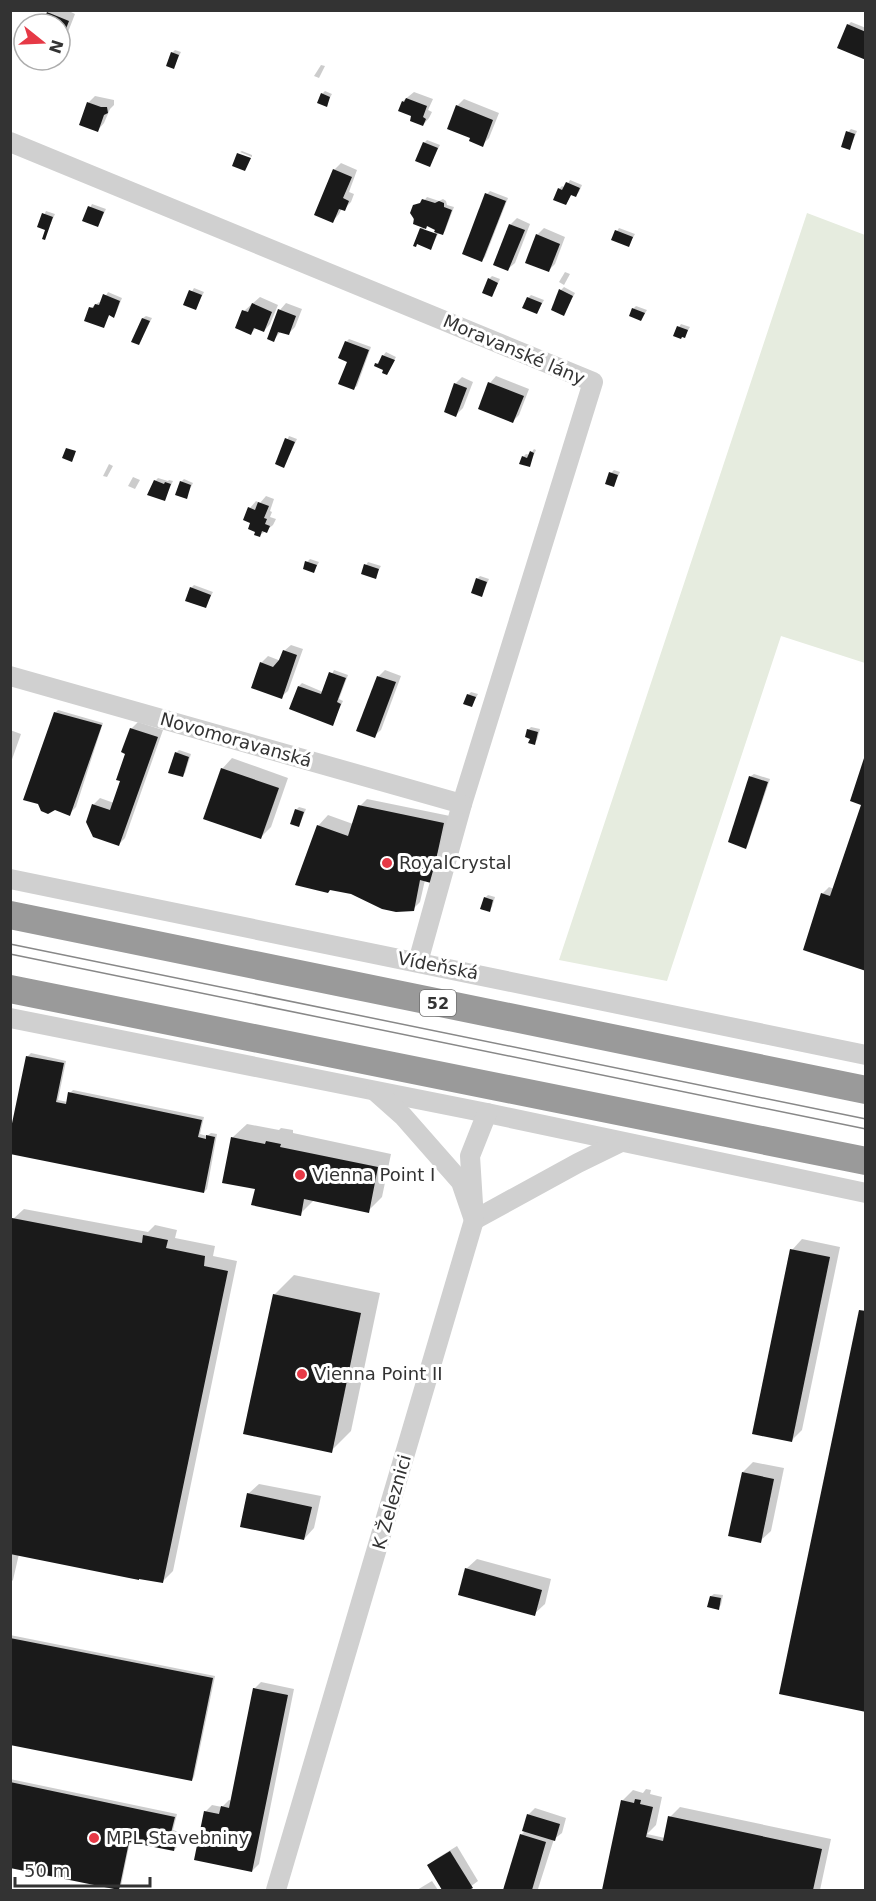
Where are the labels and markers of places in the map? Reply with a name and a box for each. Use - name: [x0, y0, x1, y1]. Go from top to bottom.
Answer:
- place label: RoyalCrystal: [399, 852, 511, 873]
- marker: RoyalCrystal: [380, 856, 394, 870]
- place label: Vienna Point I: [312, 1164, 435, 1185]
- marker: Vienna Point I: [293, 1168, 307, 1182]
- place label: Vienna Point II: [314, 1363, 443, 1384]
- marker: Vienna Point II: [295, 1367, 309, 1381]
- place label: MPL Stavebniny: [106, 1827, 250, 1848]
- marker: MPL Stavebniny: [87, 1831, 101, 1845]

